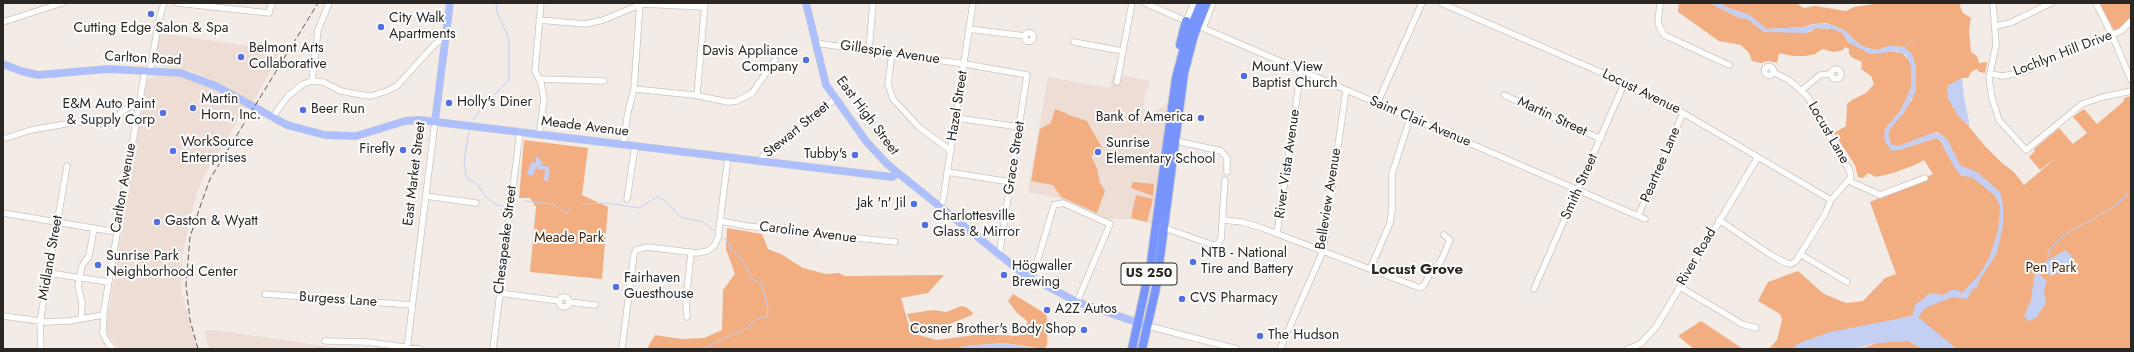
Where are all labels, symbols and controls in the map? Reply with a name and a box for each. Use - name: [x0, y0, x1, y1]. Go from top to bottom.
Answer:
- marker: Cutting Edge Salon & Spa: [146, 9, 156, 19]
- place label: City Walk Apartments: [389, 11, 456, 44]
- place label: Cutting Edge Salon & Spa: [74, 21, 228, 37]
- marker: City Walk Apartments: [376, 22, 386, 32]
- street label: Lochlyn Hill Drive: [2011, 27, 2115, 81]
- street label: Gillespie Avenue: [839, 38, 941, 68]
- place label: Belmont Arts Collaborative: [249, 41, 327, 74]
- place label: Davis Appliance Company: [702, 44, 798, 76]
- street label: Carlton Road: [104, 49, 182, 69]
- marker: Belmont Arts Collaborative: [236, 52, 246, 62]
- marker: Davis Appliance Company: [801, 55, 811, 65]
- place label: Mount View Baptist Church: [1252, 60, 1338, 92]
- street label: Locust Avenue: [1599, 66, 1683, 118]
- street label: Hazel Street: [944, 70, 972, 142]
- marker: Mount View Baptist Church: [1239, 71, 1249, 81]
- street label: East High Street: [832, 73, 902, 159]
- place label: Martin Horn, Inc.: [201, 92, 261, 124]
- street label: Saint Clair Avenue: [1367, 93, 1473, 151]
- street label: Martin Street: [1515, 94, 1589, 140]
- place label: Holly's Diner: [457, 95, 532, 111]
- place label: E&M Auto Paint & Supply Corp: [62, 97, 155, 130]
- marker: Holly's Diner: [444, 98, 454, 108]
- street label: Stewart Street: [761, 98, 833, 162]
- street label: Locust Lane: [1804, 99, 1852, 167]
- place label: Beer Run: [311, 102, 365, 118]
- marker: Martin Horn, Inc.: [188, 103, 198, 113]
- marker: Beer Run: [298, 105, 308, 115]
- marker: E&M Auto Paint & Supply Corp: [158, 108, 168, 118]
- street label: River Vista Avenue: [1272, 108, 1304, 220]
- place label: Bank of America: [1096, 110, 1193, 126]
- street label: Meade Avenue: [540, 113, 630, 141]
- marker: Bank of America: [1196, 113, 1206, 123]
- street label: Grace Street: [1001, 120, 1029, 196]
- street label: East Market Street: [400, 121, 430, 227]
- street label: Peartree Lane: [1638, 125, 1684, 205]
- place label: WorkSource Enterprises: [181, 135, 254, 168]
- place label: Sunrise Elementary School: [1106, 136, 1216, 168]
- street label: Carlton Avenue: [108, 142, 140, 234]
- place label: Firefly: [359, 142, 395, 158]
- marker: Firefly: [398, 145, 408, 155]
- marker: WorkSource Enterprises: [168, 146, 178, 156]
- place label: Tubby's: [804, 147, 847, 163]
- marker: Sunrise Elementary School: [1093, 147, 1103, 157]
- street label: Belleview Avenue: [1313, 147, 1345, 251]
- marker: Tubby's: [850, 150, 860, 160]
- street label: Smith Street: [1558, 151, 1602, 223]
- street label: Chesapeake Street: [491, 185, 521, 295]
- place label: Jak 'n' Jil: [857, 196, 906, 212]
- marker: Jak 'n' Jil: [909, 199, 919, 209]
- place label: Charlottesville Glass & Mirror: [933, 209, 1020, 242]
- street label: Midland Street: [35, 214, 67, 302]
- place label: Gaston & Wyatt: [165, 214, 258, 230]
- marker: Gaston & Wyatt: [152, 217, 162, 227]
- street label: Caroline Avenue: [758, 219, 858, 247]
- marker: Charlottesville Glass & Mirror: [920, 220, 930, 230]
- street label: River Road: [1674, 225, 1720, 289]
- park label: Meade Park: [534, 231, 604, 247]
- place label: NTB - National Tire and Battery: [1201, 246, 1293, 278]
- place label: Sunrise Park Neighborhood Center: [106, 249, 238, 282]
- marker: NTB - National Tire and Battery: [1188, 257, 1198, 267]
- place label: Högwaller Brewing: [1012, 259, 1072, 292]
- marker: Sunrise Park Neighborhood Center: [93, 260, 103, 270]
- district label: Locust Grove: [1371, 261, 1463, 279]
- park label: Pen Park: [2026, 261, 2076, 277]
- road number: US 250: [1121, 263, 1177, 285]
- marker: Högwaller Brewing: [999, 270, 1009, 280]
- place label: Fairhaven Guesthouse: [624, 271, 694, 304]
- marker: Fairhaven Guesthouse: [611, 282, 621, 292]
- street label: Burgess Lane: [298, 289, 378, 311]
- place label: CVS Pharmacy: [1190, 291, 1278, 307]
- marker: CVS Pharmacy: [1177, 294, 1187, 304]
- place label: A2Z Autos: [1055, 302, 1117, 318]
- marker: A2Z Autos: [1042, 305, 1052, 315]
- place label: Cosner Brother's Body Shop: [910, 322, 1076, 338]
- marker: Cosner Brother's Body Shop: [1079, 325, 1089, 335]
- place label: The Hudson: [1268, 328, 1339, 344]
- marker: The Hudson: [1255, 331, 1265, 341]

